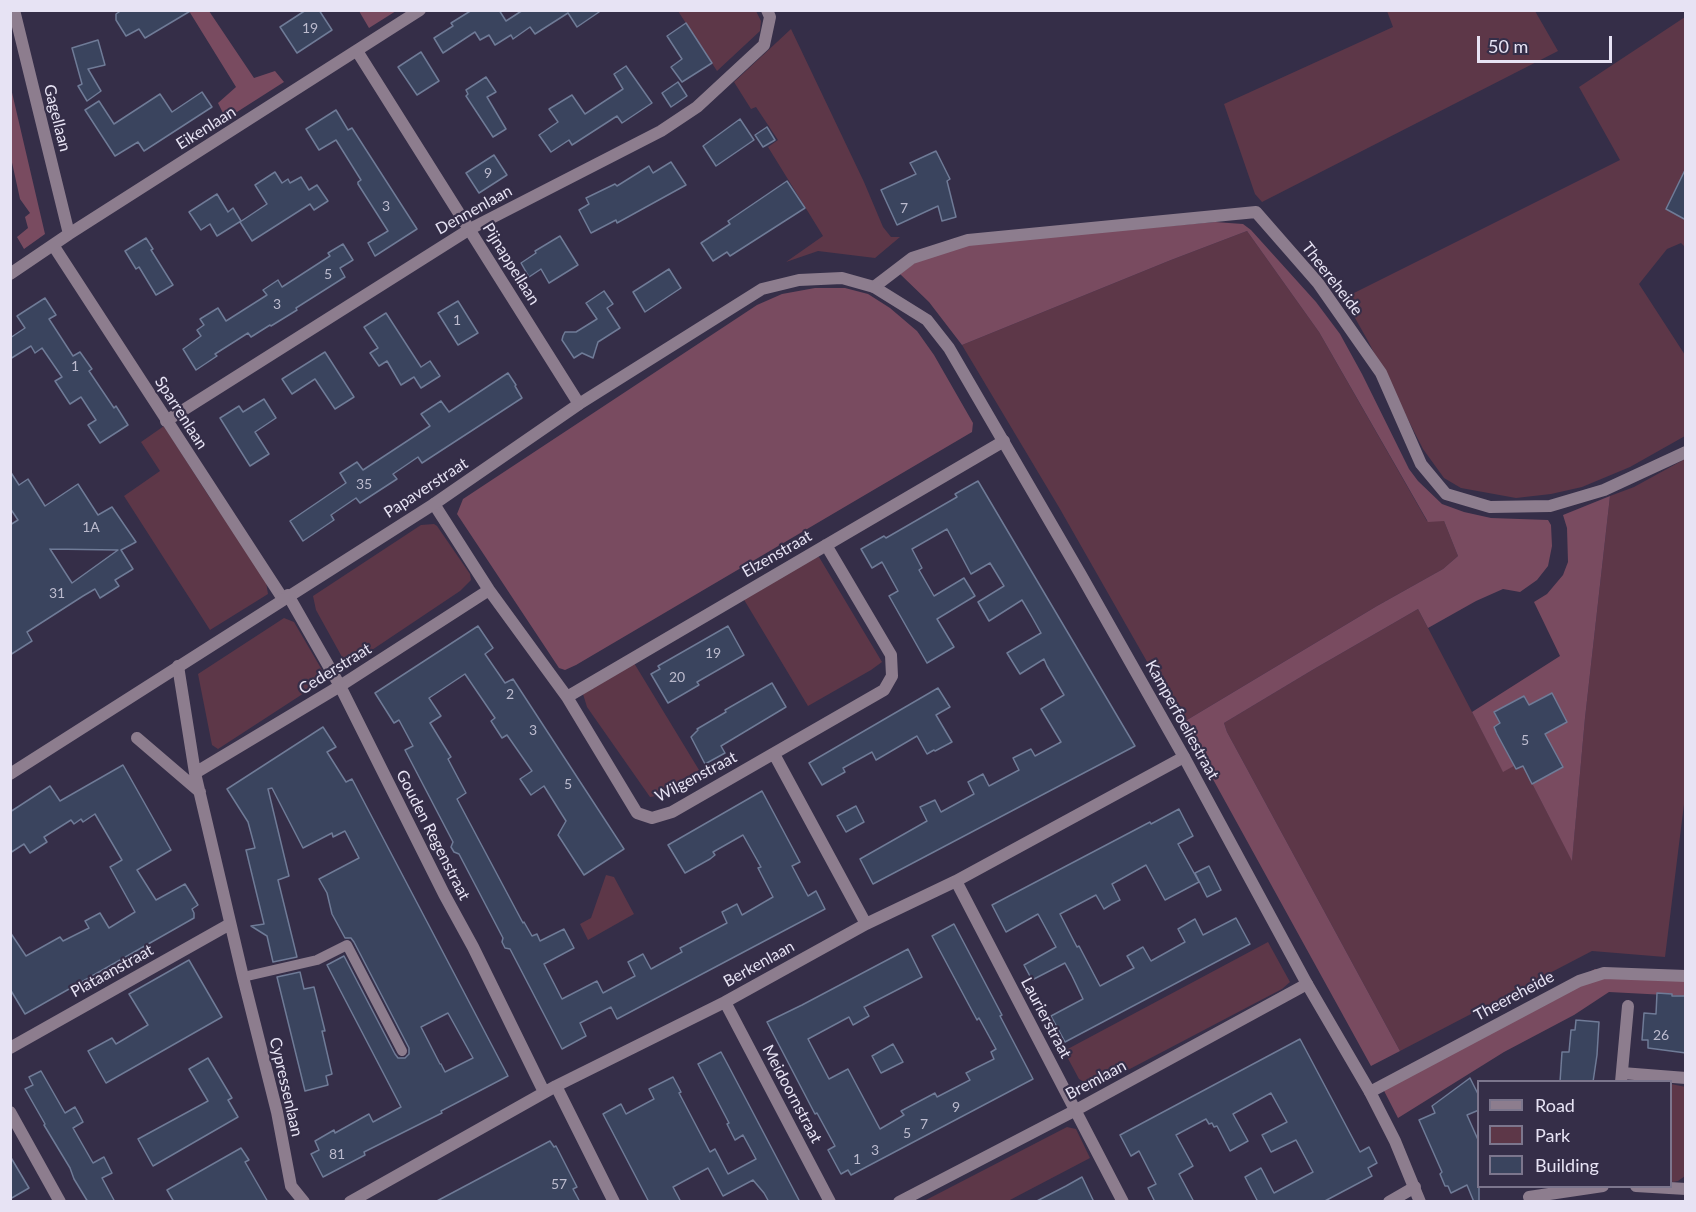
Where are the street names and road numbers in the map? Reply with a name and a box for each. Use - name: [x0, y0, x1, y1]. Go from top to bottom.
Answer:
- street label: Gagellaan: [39, 82, 75, 154]
- street label: Eikenlaan: [173, 102, 239, 154]
- street label: Dennenlaan: [432, 181, 516, 239]
- street label: Pijnappellaan: [478, 220, 544, 308]
- street label: Theereheide: [1297, 239, 1367, 319]
- street label: Sparrenlaan: [150, 373, 212, 453]
- street label: Papaverstraat: [380, 454, 472, 522]
- street label: Elzenstraat: [739, 526, 815, 582]
- street label: Cederstraat: [295, 639, 375, 699]
- street label: Kamperfoeliestraat: [1141, 657, 1223, 783]
- street label: Wilgenstraat: [652, 747, 740, 807]
- street label: Gouden Regenstraat: [392, 767, 474, 903]
- street label: Berkenlaan: [720, 937, 798, 991]
- street label: Plataanstraat: [67, 940, 157, 1002]
- street label: Theereheide: [1471, 967, 1557, 1025]
- street label: Laurierstraat: [1017, 974, 1075, 1062]
- street label: Cypressenlaan: [265, 1035, 307, 1139]
- street label: Meidoornstraat: [758, 1042, 826, 1146]
- street label: Bremlaan: [1062, 1056, 1130, 1104]

